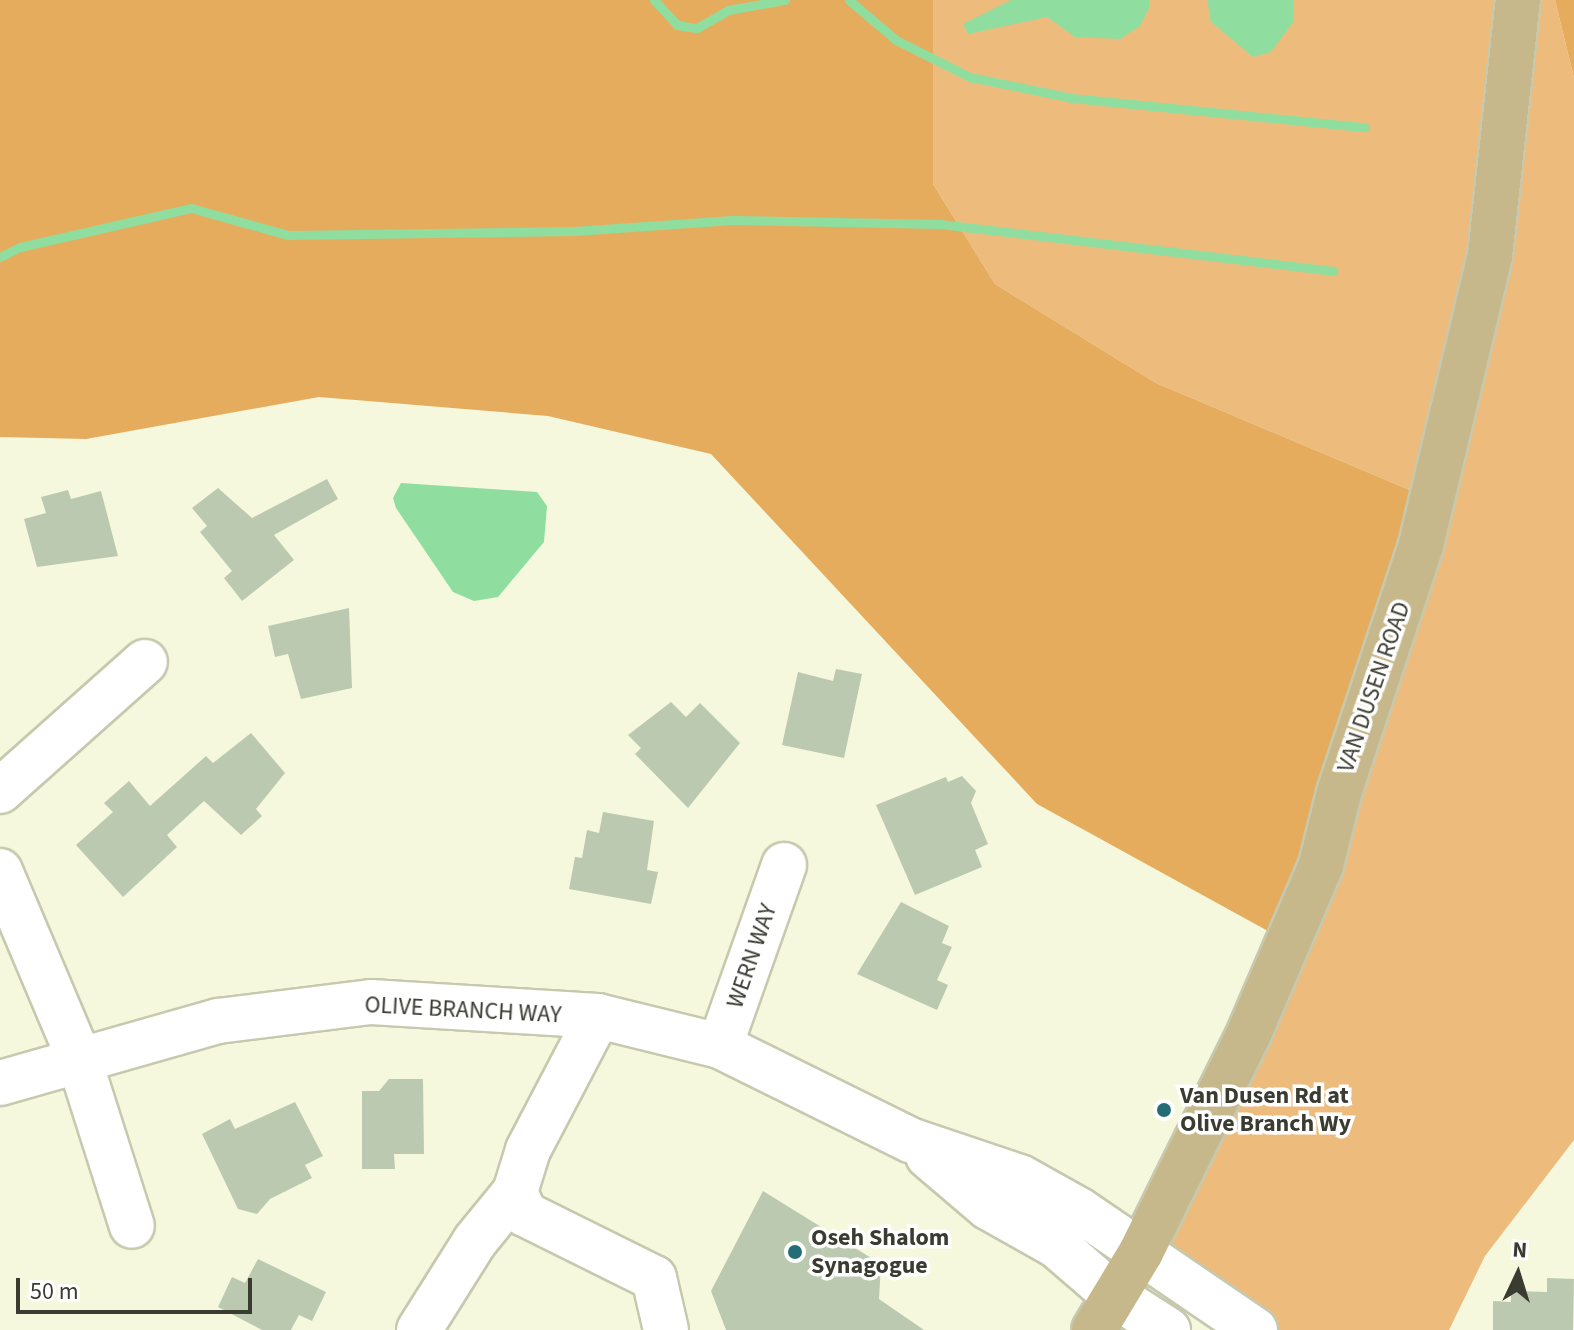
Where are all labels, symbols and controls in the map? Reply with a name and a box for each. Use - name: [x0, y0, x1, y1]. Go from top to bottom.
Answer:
- street label: VAN DUSEN ROAD: [1331, 598, 1417, 776]
- street label: WERN WAY: [721, 900, 783, 1012]
- street label: OLIVE BRANCH WAY: [364, 990, 562, 1030]
- place label: Van Dusen Rd at Olive Branch Wy: [1180, 1082, 1351, 1138]
- marker: Van Dusen Rd at Olive Branch Wy: [1155, 1101, 1173, 1119]
- place label: Oseh Shalom Synagogue: [811, 1224, 949, 1280]
- north arrow: [1478, 1234, 1558, 1314]
- text: N: [1511, 1234, 1528, 1267]
- marker: Oseh Shalom Synagogue: [786, 1243, 804, 1261]
- scale bar: [20, 1262, 256, 1312]
- text: 50 m: [30, 1274, 79, 1309]

